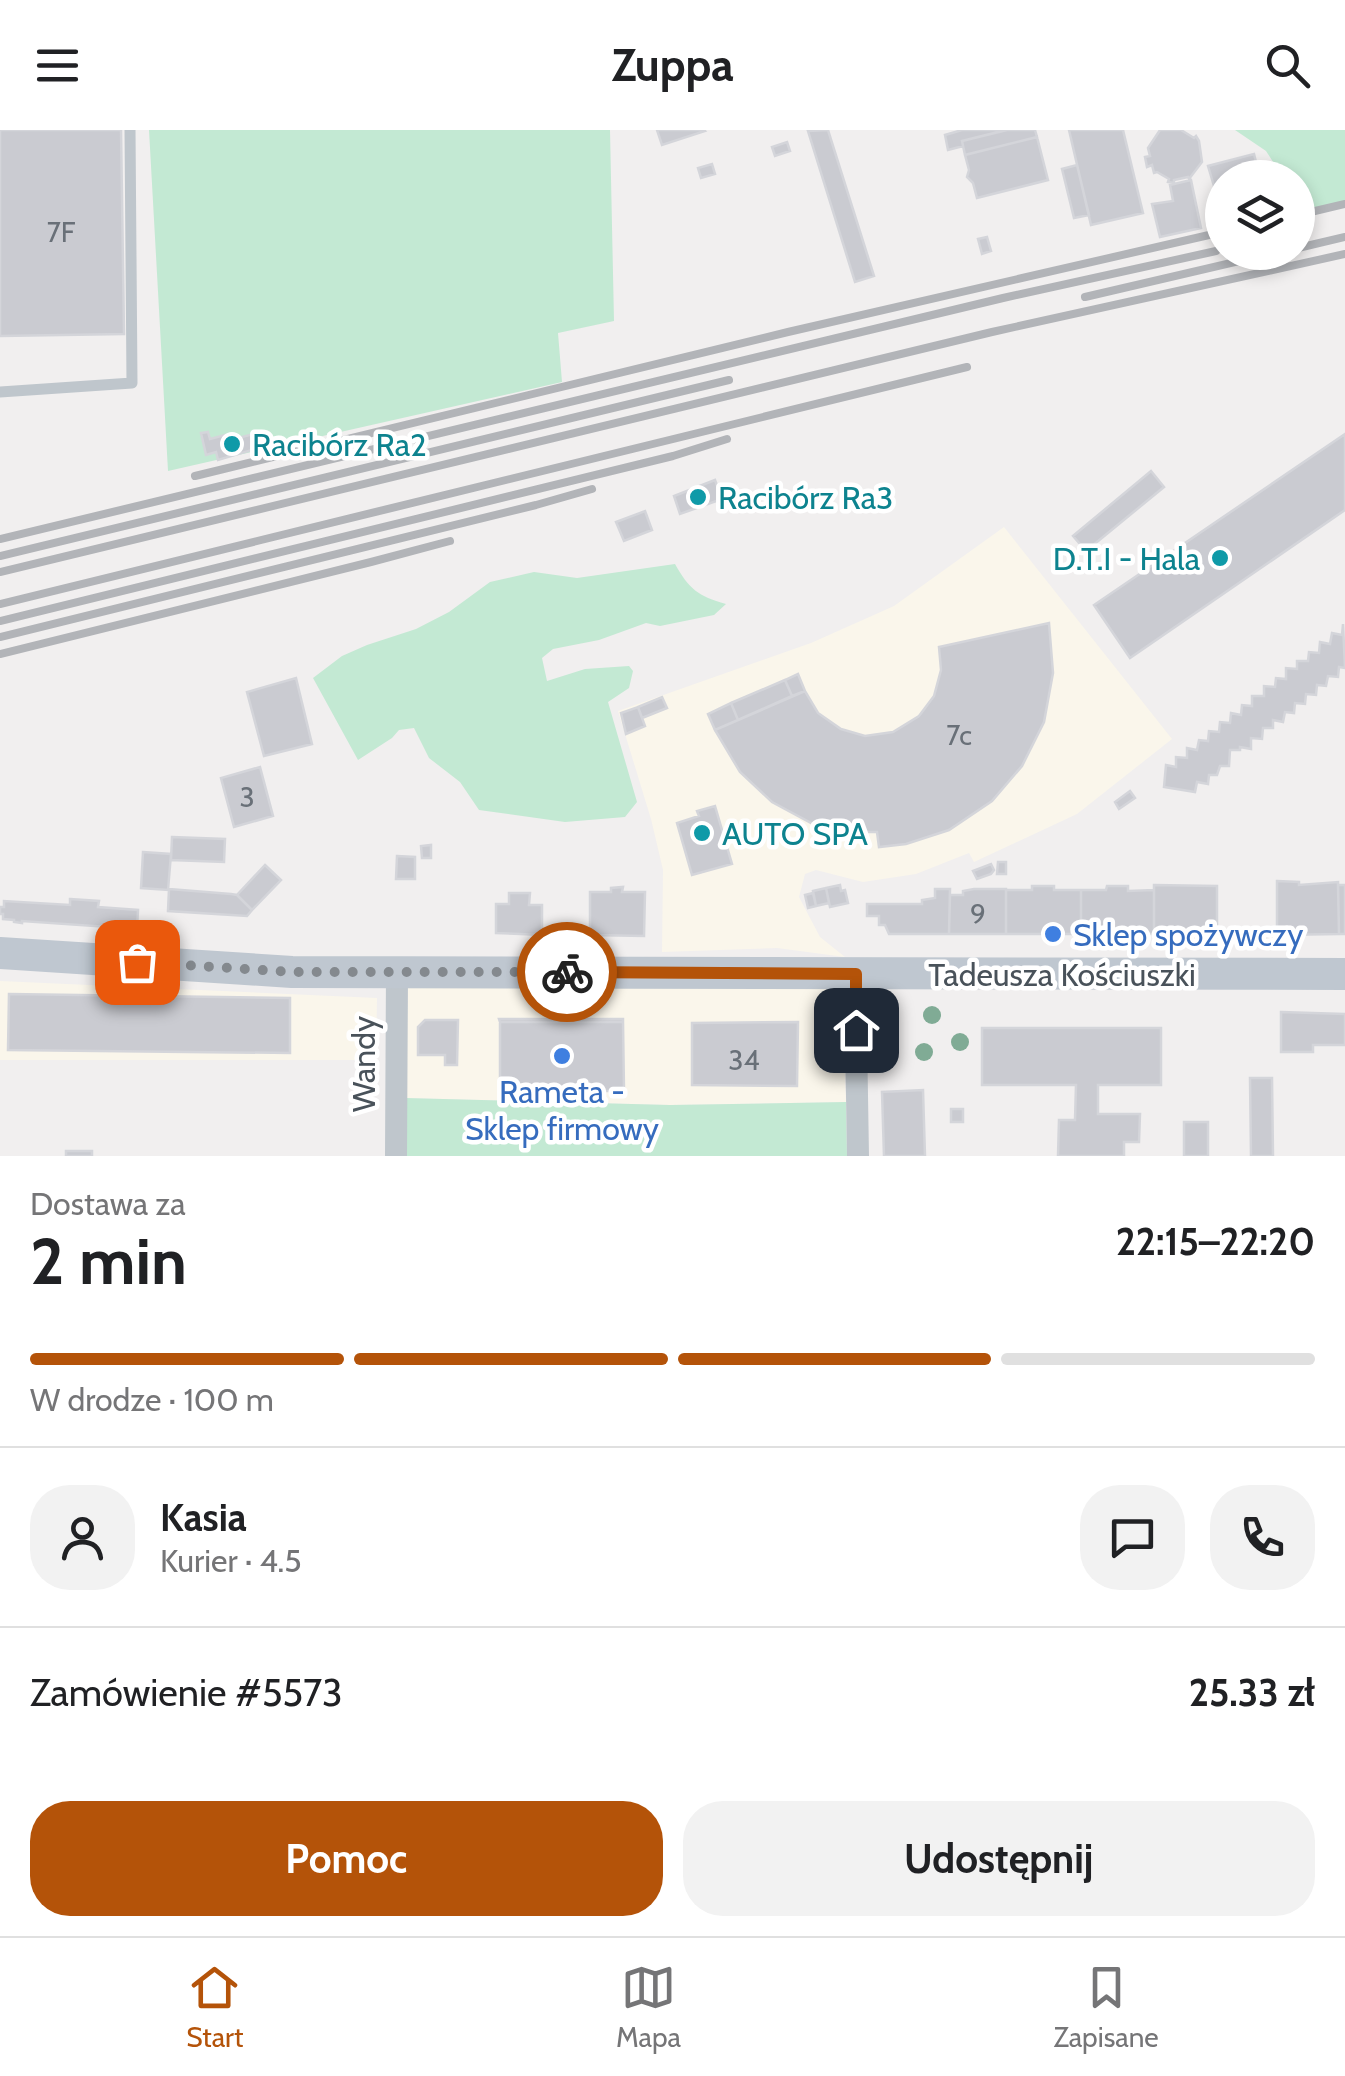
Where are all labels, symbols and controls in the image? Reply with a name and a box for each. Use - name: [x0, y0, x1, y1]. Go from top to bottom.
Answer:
- icon: menu: [30, 38, 85, 93]
- text: Zuppa: [611, 38, 734, 92]
- icon: search: [1260, 38, 1315, 93]
- map controls: [1205, 160, 1315, 270]
- button: layers: [1205, 160, 1315, 270]
- house number: 7F: [47, 215, 76, 249]
- place label: Racibórz Ra2: [252, 425, 427, 464]
- marker: Racibórz Ra2: [221, 433, 243, 455]
- place label: Racibórz Ra3: [718, 478, 893, 517]
- marker: Racibórz Ra3: [687, 486, 709, 508]
- place label: D.T.I - Hala: [1053, 539, 1201, 578]
- marker: D.T.I - Hala: [1209, 547, 1231, 569]
- house number: 7c: [946, 718, 972, 752]
- house number: 3: [239, 780, 255, 814]
- place label: AUTO SPA: [722, 814, 868, 853]
- marker: AUTO SPA: [691, 822, 713, 844]
- house number: 9: [970, 897, 986, 931]
- place label: Sklep spożywczy: [1073, 915, 1303, 954]
- pin: [95, 920, 180, 1005]
- courier: [517, 922, 617, 1022]
- marker: Sklep spożywczy: [1042, 923, 1064, 945]
- icon: bag: [110, 935, 165, 990]
- icon: bike: [540, 945, 595, 1000]
- street label: Tadeusza Kościuszki: [928, 955, 1196, 994]
- pin: [814, 988, 899, 1073]
- icon: home: [829, 1003, 884, 1058]
- street label: Wandy: [344, 1016, 383, 1112]
- house number: 34: [728, 1043, 760, 1077]
- marker: Rameta - Sklep firmowy: [551, 1045, 573, 1067]
- place label: Rameta - Sklep firmowy: [465, 1072, 659, 1148]
- text: Dostawa za: [30, 1184, 186, 1223]
- text: 22:15–22:20: [1116, 1218, 1315, 1265]
- text: 2 min: [30, 1221, 187, 1300]
- text: W drodze · 100 m: [30, 1380, 274, 1419]
- button: person: [30, 1485, 135, 1590]
- button: chat: [1080, 1485, 1185, 1590]
- button: phone: [1210, 1485, 1315, 1590]
- text: Kasia: [160, 1494, 247, 1541]
- text: Kurier · 4.5: [160, 1541, 302, 1580]
- text: Zamówienie #5573: [30, 1669, 343, 1716]
- text: 25.33 zł: [1189, 1669, 1315, 1716]
- button: Pomoc: [30, 1801, 663, 1916]
- button: Udostępnij: [683, 1801, 1315, 1916]
- tab: Start: [186, 1960, 243, 2054]
- tab: Mapa: [616, 1960, 681, 2054]
- tab: Zapisane: [1054, 1960, 1159, 2054]

